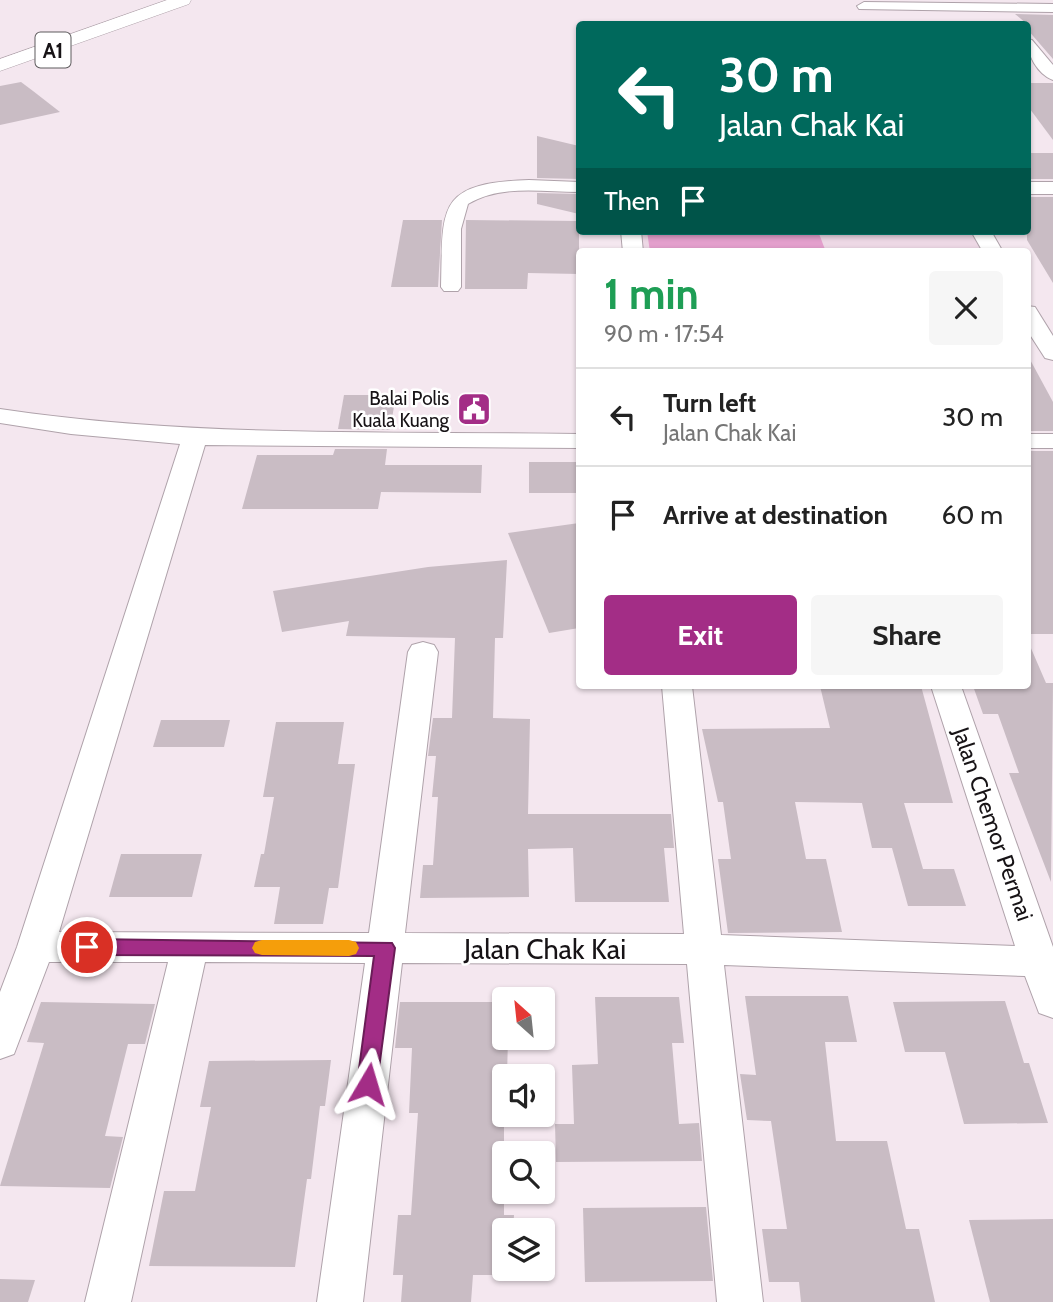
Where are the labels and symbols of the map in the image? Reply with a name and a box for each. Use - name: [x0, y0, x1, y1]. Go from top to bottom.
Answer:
- road number: A1: [36, 32, 70, 68]
- place label: Balai Polis Kuala Kuang: [352, 387, 450, 432]
- public building icon: Balai Polis Kuala Kuang: [455, 390, 493, 428]
- street label: Jalan Chemor Permai: [946, 723, 1039, 924]
- pin: [57, 917, 117, 977]
- street label: Jalan Chak Kai: [463, 932, 626, 966]
- north arrow: [492, 987, 555, 1050]
- position arrow: [331, 1047, 405, 1121]

